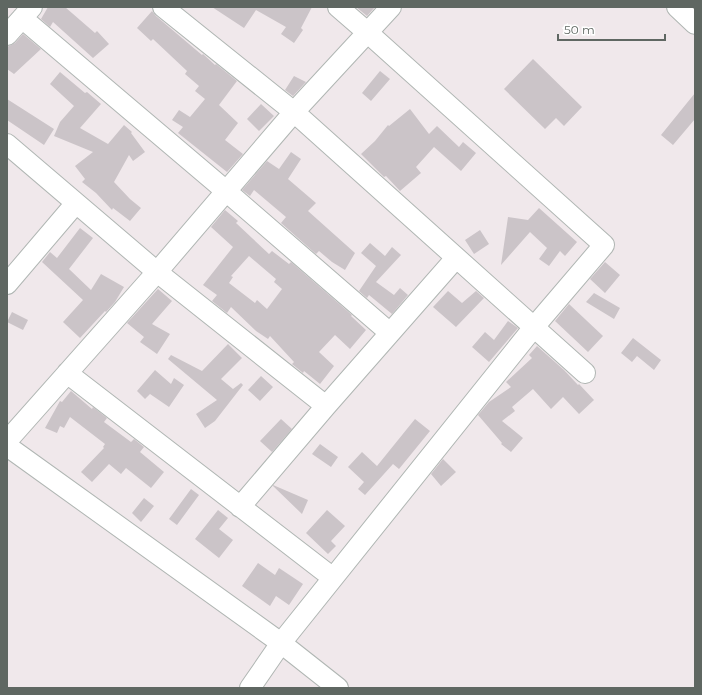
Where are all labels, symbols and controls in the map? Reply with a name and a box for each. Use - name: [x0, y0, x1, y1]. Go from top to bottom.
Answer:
- scale bar: [558, 16, 665, 42]
- text: 50 m: [564, 22, 595, 37]

